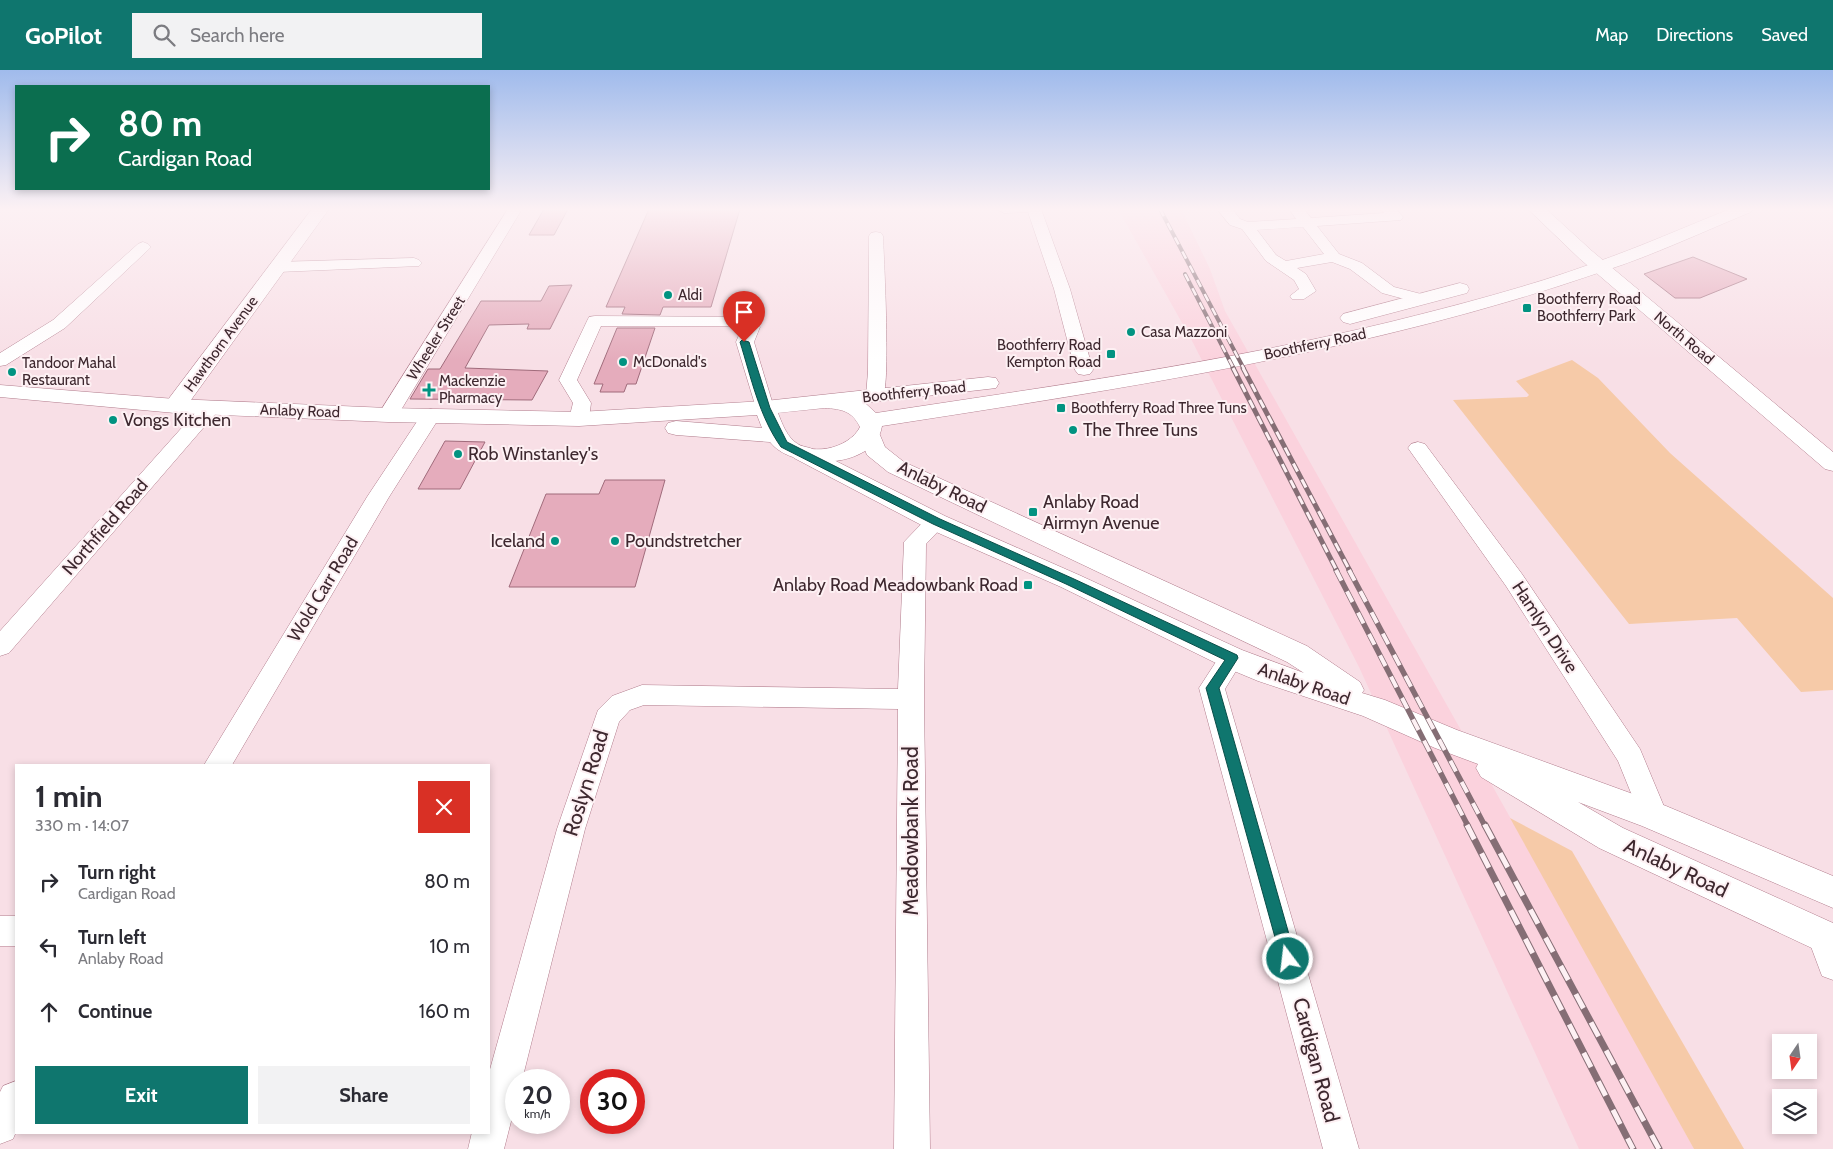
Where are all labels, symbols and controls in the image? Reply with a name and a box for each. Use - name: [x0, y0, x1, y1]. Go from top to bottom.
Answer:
- search box: [132, 13, 482, 58]
- text: GoPilot: [25, 21, 102, 50]
- icon: search: [150, 21, 178, 49]
- text: Search here: [190, 24, 284, 47]
- text: Map: [1595, 24, 1628, 46]
- text: Directions: [1656, 24, 1733, 46]
- text: Saved: [1761, 24, 1808, 46]
- text: 80 m: [118, 102, 202, 145]
- icon: right: [35, 105, 100, 170]
- text: Cardigan Road: [118, 145, 252, 172]
- place label: Aldi: [678, 286, 702, 304]
- marker: Aldi: [662, 289, 674, 301]
- place label: Boothferry Road Boothferry Park: [1537, 290, 1641, 325]
- pin: [723, 291, 765, 342]
- street label: Hawthorn Avenue: [180, 292, 262, 395]
- street label: Wheeler Street: [403, 293, 469, 383]
- icon: arrive: [730, 298, 758, 326]
- marker: Boothferry Road Boothferry Park: [1521, 302, 1533, 314]
- street label: North Road: [1650, 308, 1718, 368]
- place label: Casa Mazzoni: [1141, 323, 1227, 341]
- street label: Boothferry Road: [1262, 324, 1368, 364]
- marker: Casa Mazzoni: [1125, 326, 1137, 338]
- place label: Boothferry Road Kempton Road: [997, 336, 1101, 371]
- marker: Boothferry Road Kempton Road: [1105, 348, 1117, 360]
- place label: McDonald's: [633, 353, 707, 371]
- place label: Tandoor Mahal Restaurant: [22, 354, 116, 389]
- marker: McDonald's: [617, 356, 629, 368]
- marker: Tandoor Mahal Restaurant: [6, 366, 18, 378]
- place label: Mackenzie Pharmacy: [439, 372, 506, 407]
- street label: Boothferry Road: [861, 378, 967, 406]
- marker: Mackenzie Pharmacy: [423, 384, 435, 396]
- place label: Boothferry Road Three Tuns: [1071, 399, 1247, 417]
- street label: Anlaby Road: [260, 401, 340, 421]
- marker: Boothferry Road Three Tuns: [1055, 402, 1067, 414]
- place label: Vongs Kitchen: [123, 409, 231, 431]
- marker: Vongs Kitchen: [107, 414, 119, 426]
- place label: The Three Tuns: [1083, 419, 1198, 441]
- marker: The Three Tuns: [1067, 424, 1079, 436]
- place label: Rob Winstanley's: [468, 443, 598, 465]
- marker: Rob Winstanley's: [452, 448, 464, 460]
- street label: Anlaby Road: [894, 456, 990, 518]
- street label: Northfield Road: [57, 475, 153, 579]
- place label: Anlaby Road Airmyn Avenue: [1043, 491, 1159, 534]
- marker: Anlaby Road Airmyn Avenue: [1027, 506, 1039, 518]
- place label: Iceland: [490, 530, 545, 552]
- place label: Poundstretcher: [625, 530, 742, 552]
- street label: Wold Carr Road: [283, 532, 363, 646]
- marker: Iceland: [549, 535, 561, 547]
- marker: Poundstretcher: [609, 535, 621, 547]
- place label: Anlaby Road Meadowbank Road: [773, 574, 1018, 596]
- street label: Hamlyn Drive: [1507, 577, 1583, 677]
- marker: Anlaby Road Meadowbank Road: [1022, 579, 1034, 591]
- street label: Anlaby Road: [1255, 658, 1353, 710]
- street label: Roslyn Road: [557, 727, 614, 839]
- street label: Meadowbank Road: [898, 746, 923, 916]
- text: 1 min: [35, 778, 103, 815]
- button: close: [418, 781, 470, 833]
- text: 330 m · 14:07: [35, 816, 129, 835]
- street label: Anlaby Road: [1620, 833, 1732, 903]
- text: Turn right: [78, 861, 156, 884]
- icon: right: [35, 868, 63, 896]
- text: 80 m: [424, 870, 470, 893]
- text: Cardigan Road: [78, 884, 176, 903]
- text: Turn left: [78, 926, 146, 949]
- position arrow: [1261, 932, 1313, 984]
- icon: left: [35, 933, 63, 961]
- text: 10 m: [430, 935, 470, 958]
- text: Anlaby Road: [78, 949, 163, 968]
- street label: Cardigan Road: [1288, 995, 1345, 1125]
- icon: ahead: [35, 998, 63, 1026]
- text: Continue: [78, 1000, 152, 1023]
- text: 160 m: [419, 1000, 470, 1023]
- north arrow: [1772, 1034, 1818, 1079]
- map controls: [1772, 1034, 1817, 1134]
- button: Exit: [35, 1066, 248, 1124]
- button: Share: [258, 1066, 470, 1124]
- speed limit sign: 30: [580, 1069, 645, 1134]
- text: 20: [522, 1080, 553, 1110]
- button: layers: [1772, 1089, 1817, 1134]
- text: km/h: [524, 1106, 551, 1121]

